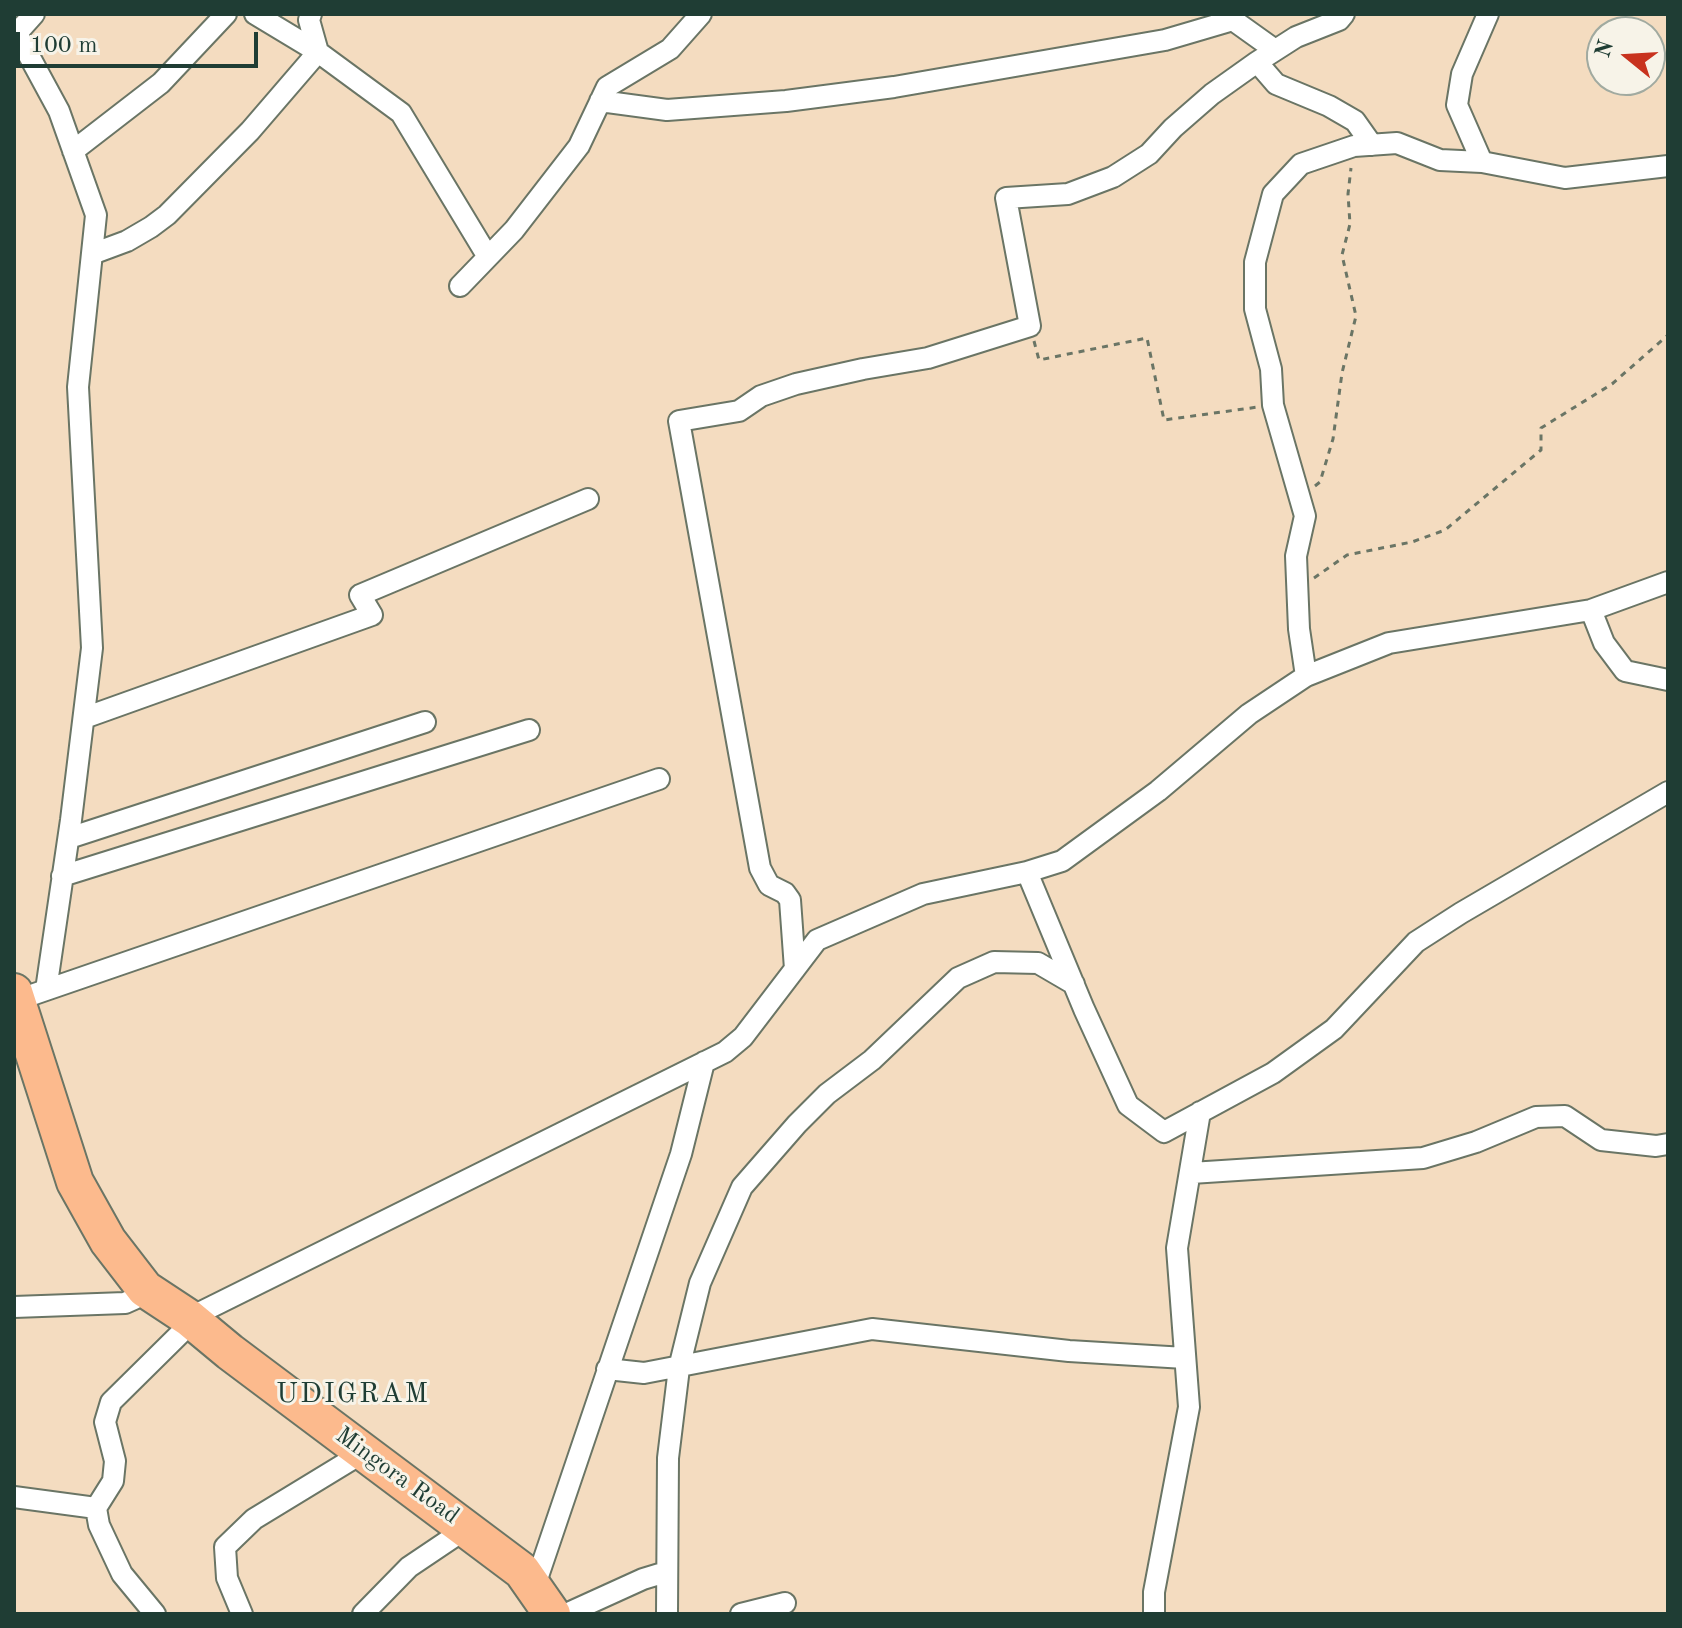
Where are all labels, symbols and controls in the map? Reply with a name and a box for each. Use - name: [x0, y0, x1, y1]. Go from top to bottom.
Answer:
- scale bar: [20, 16, 262, 66]
- north arrow: [1586, 16, 1666, 96]
- text: 100 m: [30, 34, 98, 58]
- text: N: [1592, 38, 1618, 61]
- district label: UDIGRAM: [276, 1378, 430, 1412]
- street label: Mingora Road: [329, 1421, 465, 1531]

